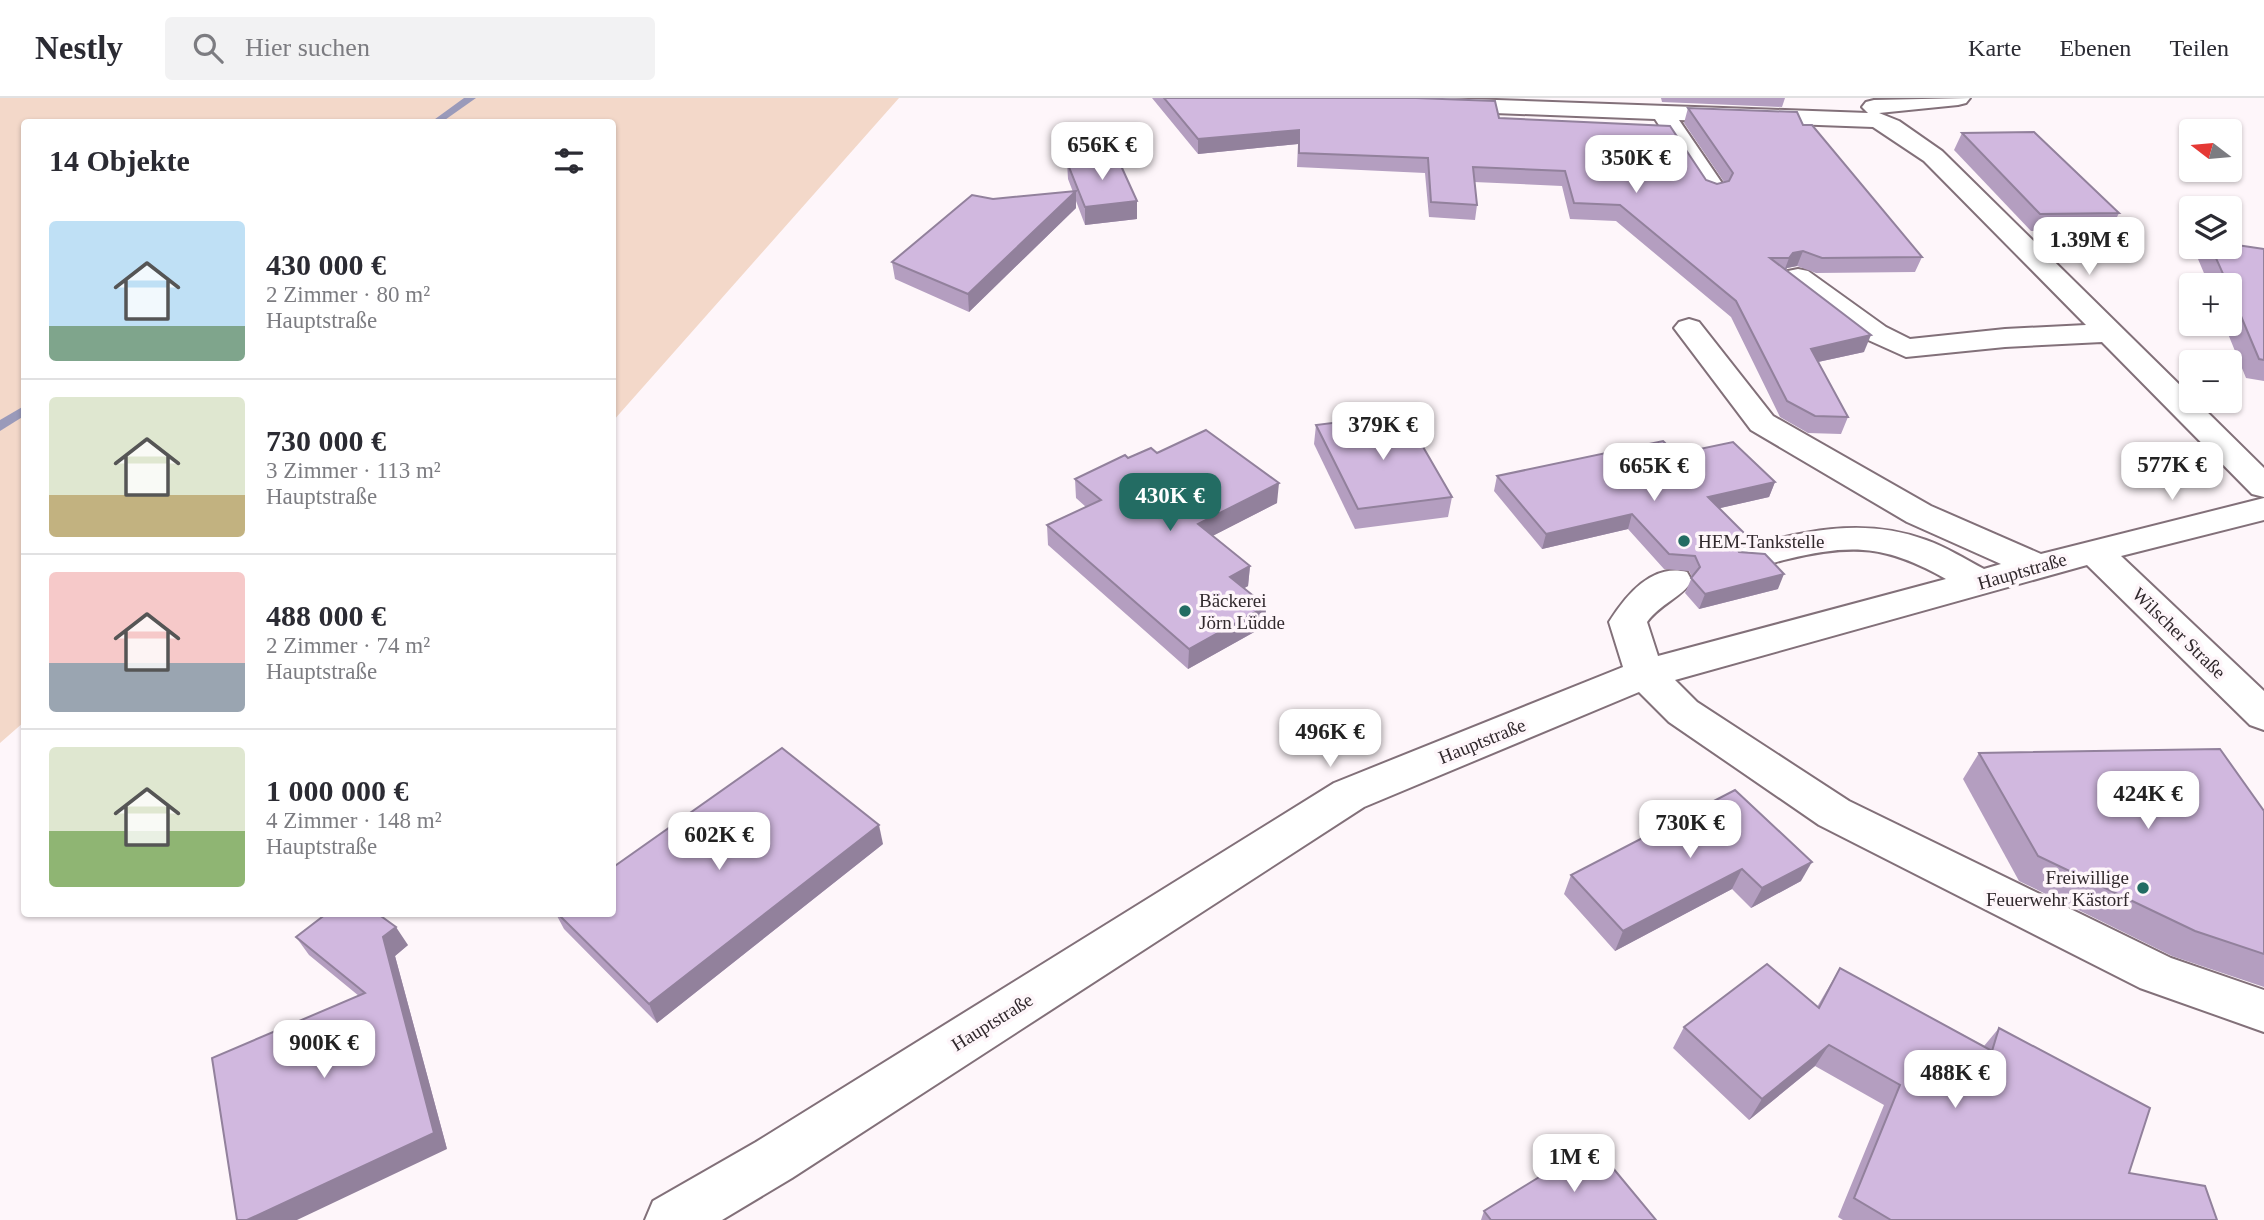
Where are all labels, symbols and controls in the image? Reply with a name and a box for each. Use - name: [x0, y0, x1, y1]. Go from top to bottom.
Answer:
- search box: [165, 17, 655, 80]
- icon: search: [189, 29, 227, 67]
- text: Nestly: [35, 30, 123, 66]
- text: Hier suchen: [245, 33, 370, 62]
- text: Karte: [1968, 35, 2021, 61]
- text: Ebenen: [2059, 35, 2131, 61]
- text: Teilen: [2169, 35, 2229, 61]
- north arrow: [2179, 119, 2242, 182]
- map controls: [2179, 119, 2242, 413]
- pin: 656K €: [1045, 122, 1159, 182]
- text: 656K €: [1067, 132, 1137, 157]
- pin: 350K €: [1579, 136, 1693, 195]
- icon: filters: [550, 142, 588, 180]
- text: 14 Objekte: [49, 144, 190, 177]
- text: 350K €: [1601, 145, 1671, 170]
- button: layers: [2179, 196, 2242, 259]
- pin: 1.39M €: [2024, 218, 2154, 277]
- text: 1.39M €: [2049, 227, 2129, 252]
- text: 430 000 €: [266, 248, 386, 281]
- icon: home: [105, 249, 189, 333]
- button: +: [2179, 273, 2242, 336]
- text: 2 Zimmer · 80 m²: [266, 282, 430, 307]
- text: Hauptstraße: [266, 308, 377, 333]
- button: −: [2179, 350, 2242, 413]
- pin: 379K €: [1326, 402, 1440, 462]
- text: 379K €: [1348, 412, 1418, 437]
- text: 730 000 €: [266, 424, 386, 457]
- icon: home: [105, 425, 189, 509]
- pin: 577K €: [2115, 442, 2229, 502]
- pin: 665K €: [1597, 444, 1711, 503]
- text: 577K €: [2137, 452, 2207, 477]
- text: 665K €: [1619, 453, 1689, 478]
- text: 3 Zimmer · 113 m²: [266, 458, 441, 483]
- pin: 430K €: [1113, 474, 1227, 533]
- text: 430K €: [1135, 483, 1205, 508]
- text: Hauptstraße: [266, 484, 377, 509]
- place label: HEM-Tankstelle: [1698, 531, 1824, 552]
- marker: HEM-Tankstelle: [1676, 533, 1692, 549]
- street label: Hauptstraße: [1975, 548, 2069, 594]
- street label: Wilscher Straße: [2128, 583, 2230, 683]
- place label: Bäckerei Jörn Lüdde: [1199, 590, 1285, 633]
- text: 488 000 €: [266, 599, 386, 632]
- icon: home: [105, 600, 189, 684]
- marker: Bäckerei Jörn Lüdde: [1177, 603, 1193, 619]
- text: 2 Zimmer · 74 m²: [266, 633, 430, 658]
- text: Hauptstraße: [266, 659, 377, 684]
- pin: 496K €: [1273, 710, 1387, 769]
- street label: Hauptstraße: [1436, 714, 1528, 768]
- text: 496K €: [1295, 719, 1365, 744]
- pin: 424K €: [2091, 772, 2205, 831]
- text: 1 000 000 €: [266, 774, 409, 807]
- icon: home: [105, 775, 189, 859]
- text: 424K €: [2113, 781, 2183, 806]
- pin: 730K €: [1633, 800, 1747, 860]
- text: 4 Zimmer · 148 m²: [266, 808, 442, 833]
- text: 730K €: [1655, 810, 1725, 835]
- pin: 602K €: [662, 812, 776, 872]
- text: 602K €: [684, 822, 754, 847]
- text: Hauptstraße: [266, 834, 377, 859]
- place label: Freiwillige Feuerwehr Kästorf: [1986, 867, 2130, 910]
- marker: Freiwillige Feuerwehr Kästorf: [2135, 880, 2151, 896]
- street label: Hauptstraße: [948, 989, 1036, 1055]
- pin: 900K €: [267, 1020, 381, 1080]
- text: 900K €: [289, 1030, 359, 1055]
- pin: 488K €: [1898, 1051, 2012, 1110]
- text: 488K €: [1920, 1060, 1990, 1085]
- pin: 1M €: [1533, 1134, 1615, 1194]
- text: 1M €: [1549, 1144, 1599, 1169]

